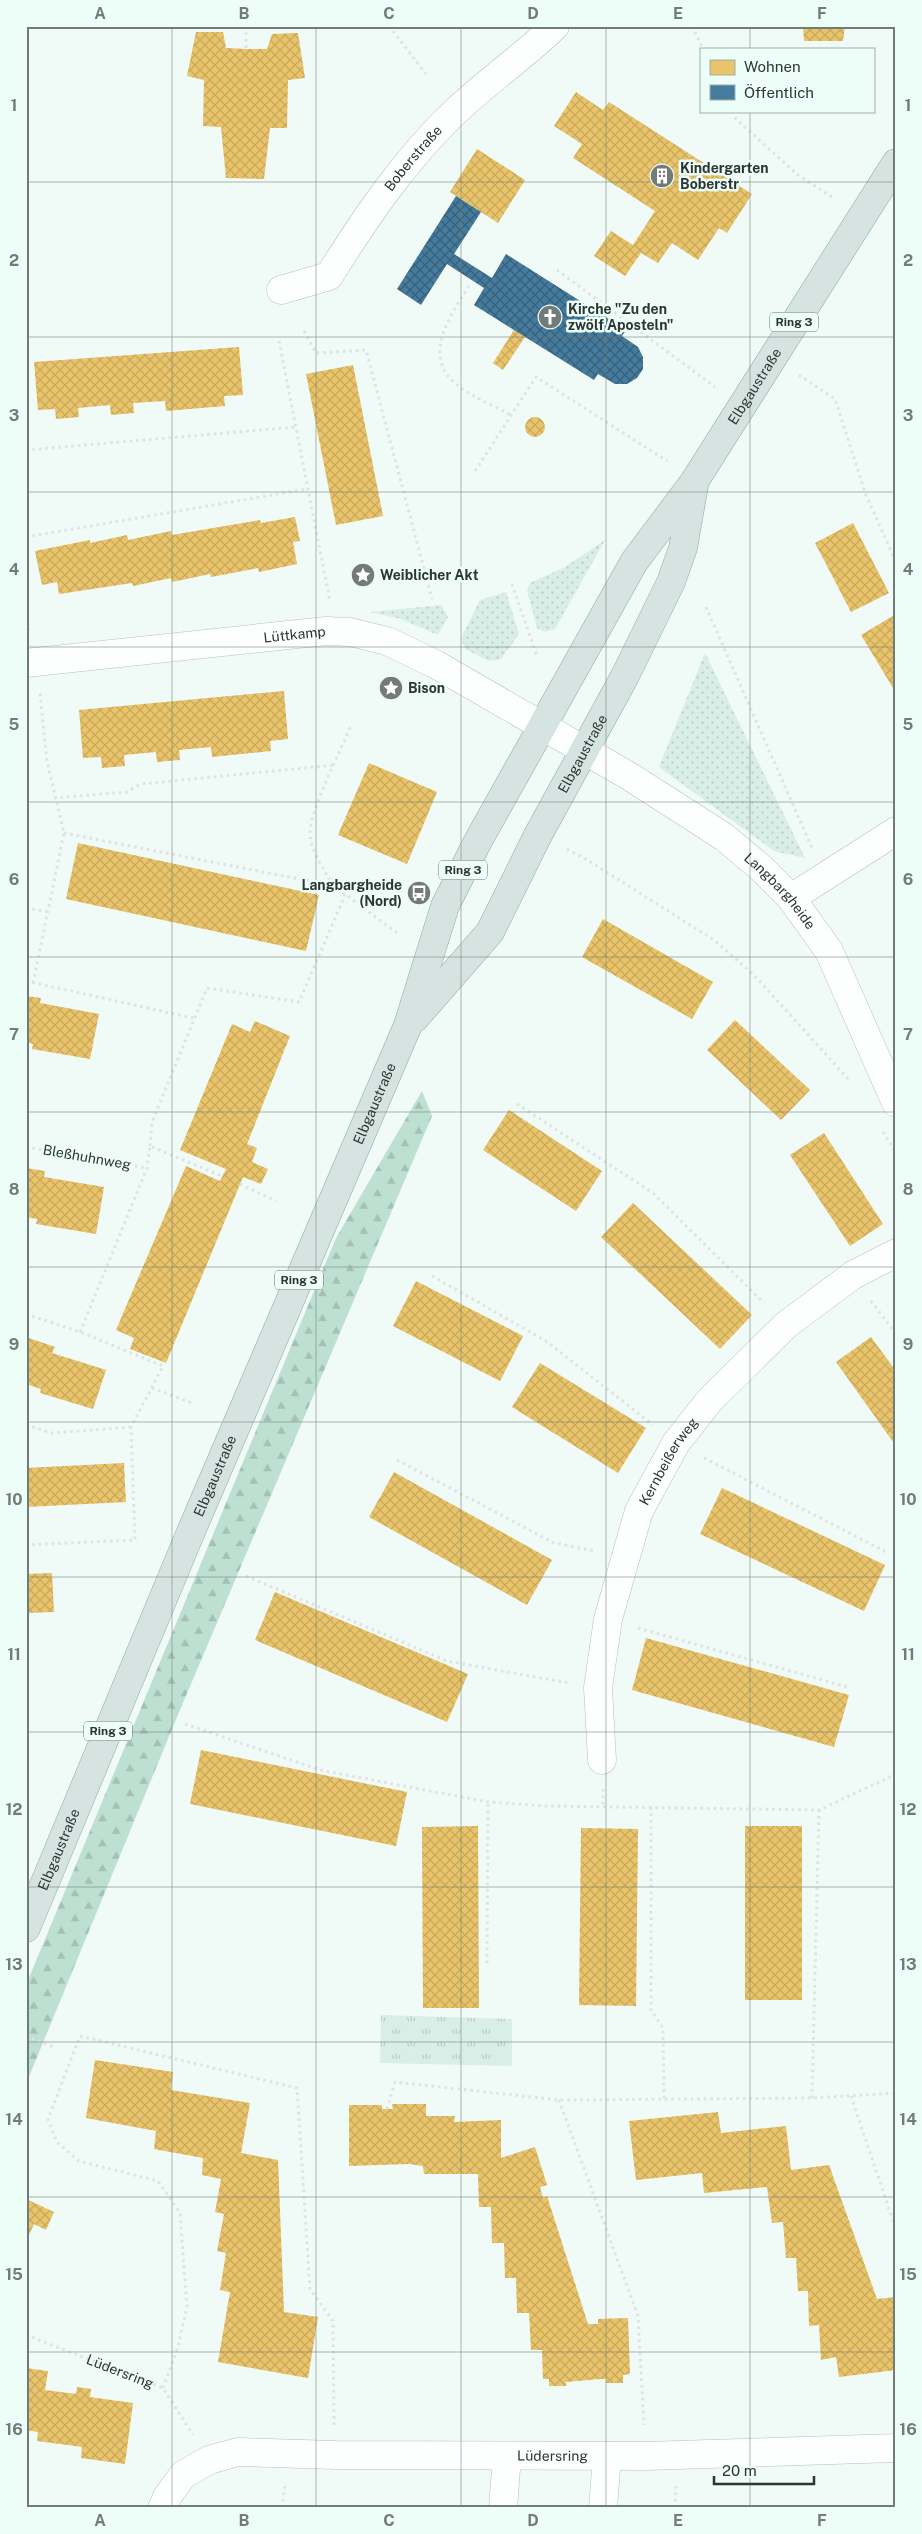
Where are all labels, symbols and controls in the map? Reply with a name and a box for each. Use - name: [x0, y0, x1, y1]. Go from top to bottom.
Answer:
- text: A: [94, 4, 106, 23]
- text: B: [239, 4, 250, 23]
- text: C: [383, 4, 395, 23]
- text: D: [527, 4, 539, 23]
- text: E: [673, 4, 683, 23]
- text: F: [817, 4, 827, 23]
- legend: [700, 48, 874, 112]
- text: Wohnen: [744, 58, 801, 75]
- text: Öffentlich: [744, 83, 814, 101]
- text: 1: [11, 96, 17, 115]
- text: 1: [905, 96, 911, 115]
- street label: Boberstraße: [381, 122, 445, 194]
- place label: Kindergarten Boberstr: [680, 160, 769, 192]
- building icon: Kindergarten Boberstr: [649, 163, 675, 189]
- text: 2: [9, 251, 19, 270]
- text: 2: [903, 251, 913, 270]
- place label: Kirche "Zu den zwölf Aposteln": [568, 301, 673, 333]
- church icon: Kirche "Zu den zwölf Aposteln": [537, 304, 563, 330]
- road number: Ring 3: [770, 313, 818, 332]
- street label: Elbgaustraße: [725, 345, 785, 427]
- text: 3: [9, 406, 19, 425]
- text: 3: [903, 406, 913, 425]
- text: 4: [9, 560, 20, 579]
- text: 4: [903, 560, 914, 579]
- place icon: Weiblicher Akt: [350, 562, 376, 588]
- place label: Weiblicher Akt: [380, 567, 479, 583]
- street label: Lüttkamp: [263, 623, 326, 646]
- place icon: Bison: [378, 675, 404, 701]
- place label: Bison: [408, 680, 445, 696]
- street label: Elbgaustraße: [555, 712, 610, 796]
- text: 5: [9, 715, 20, 734]
- text: 5: [903, 715, 914, 734]
- street label: Langbargheide: [741, 849, 819, 932]
- road number: Ring 3: [439, 860, 487, 880]
- text: 6: [9, 870, 19, 889]
- text: 6: [903, 870, 913, 889]
- place label: Langbargheide (Nord): [301, 877, 402, 909]
- bus stop icon: Langbargheide (Nord): [406, 880, 432, 906]
- text: 7: [9, 1025, 19, 1044]
- text: 7: [903, 1025, 913, 1044]
- street label: Elbgaustraße: [350, 1060, 399, 1147]
- street label: Bleßhuhnweg: [42, 1141, 133, 1173]
- text: 8: [9, 1180, 20, 1199]
- text: 8: [903, 1180, 914, 1199]
- road number: Ring 3: [275, 1270, 323, 1290]
- text: 9: [9, 1335, 19, 1354]
- text: 9: [903, 1335, 913, 1354]
- street label: Kernbeißerweg: [636, 1414, 701, 1508]
- street label: Elbgaustraße: [190, 1433, 239, 1519]
- text: 10: [5, 1490, 23, 1509]
- text: 10: [899, 1490, 917, 1509]
- text: 11: [7, 1645, 21, 1664]
- text: 11: [901, 1645, 915, 1664]
- road number: Ring 3: [84, 1722, 132, 1740]
- text: 12: [5, 1800, 23, 1819]
- text: 12: [899, 1800, 917, 1819]
- street label: Elbgaustraße: [35, 1806, 83, 1893]
- text: 13: [5, 1955, 23, 1974]
- text: 13: [899, 1955, 917, 1974]
- text: 14: [5, 2110, 23, 2129]
- text: 14: [899, 2110, 917, 2129]
- text: 15: [5, 2265, 23, 2284]
- text: 15: [899, 2265, 917, 2284]
- street label: Lüdersring: [84, 2351, 156, 2392]
- text: 16: [5, 2420, 23, 2439]
- text: 16: [899, 2420, 917, 2439]
- street label: Lüdersring: [517, 2448, 588, 2464]
- scale bar: [714, 2454, 814, 2486]
- text: 20 m: [722, 2462, 757, 2479]
- text: A: [94, 2511, 106, 2530]
- text: B: [239, 2511, 250, 2530]
- text: C: [383, 2511, 395, 2530]
- text: D: [527, 2511, 539, 2530]
- text: E: [673, 2511, 683, 2530]
- text: F: [817, 2511, 827, 2530]

